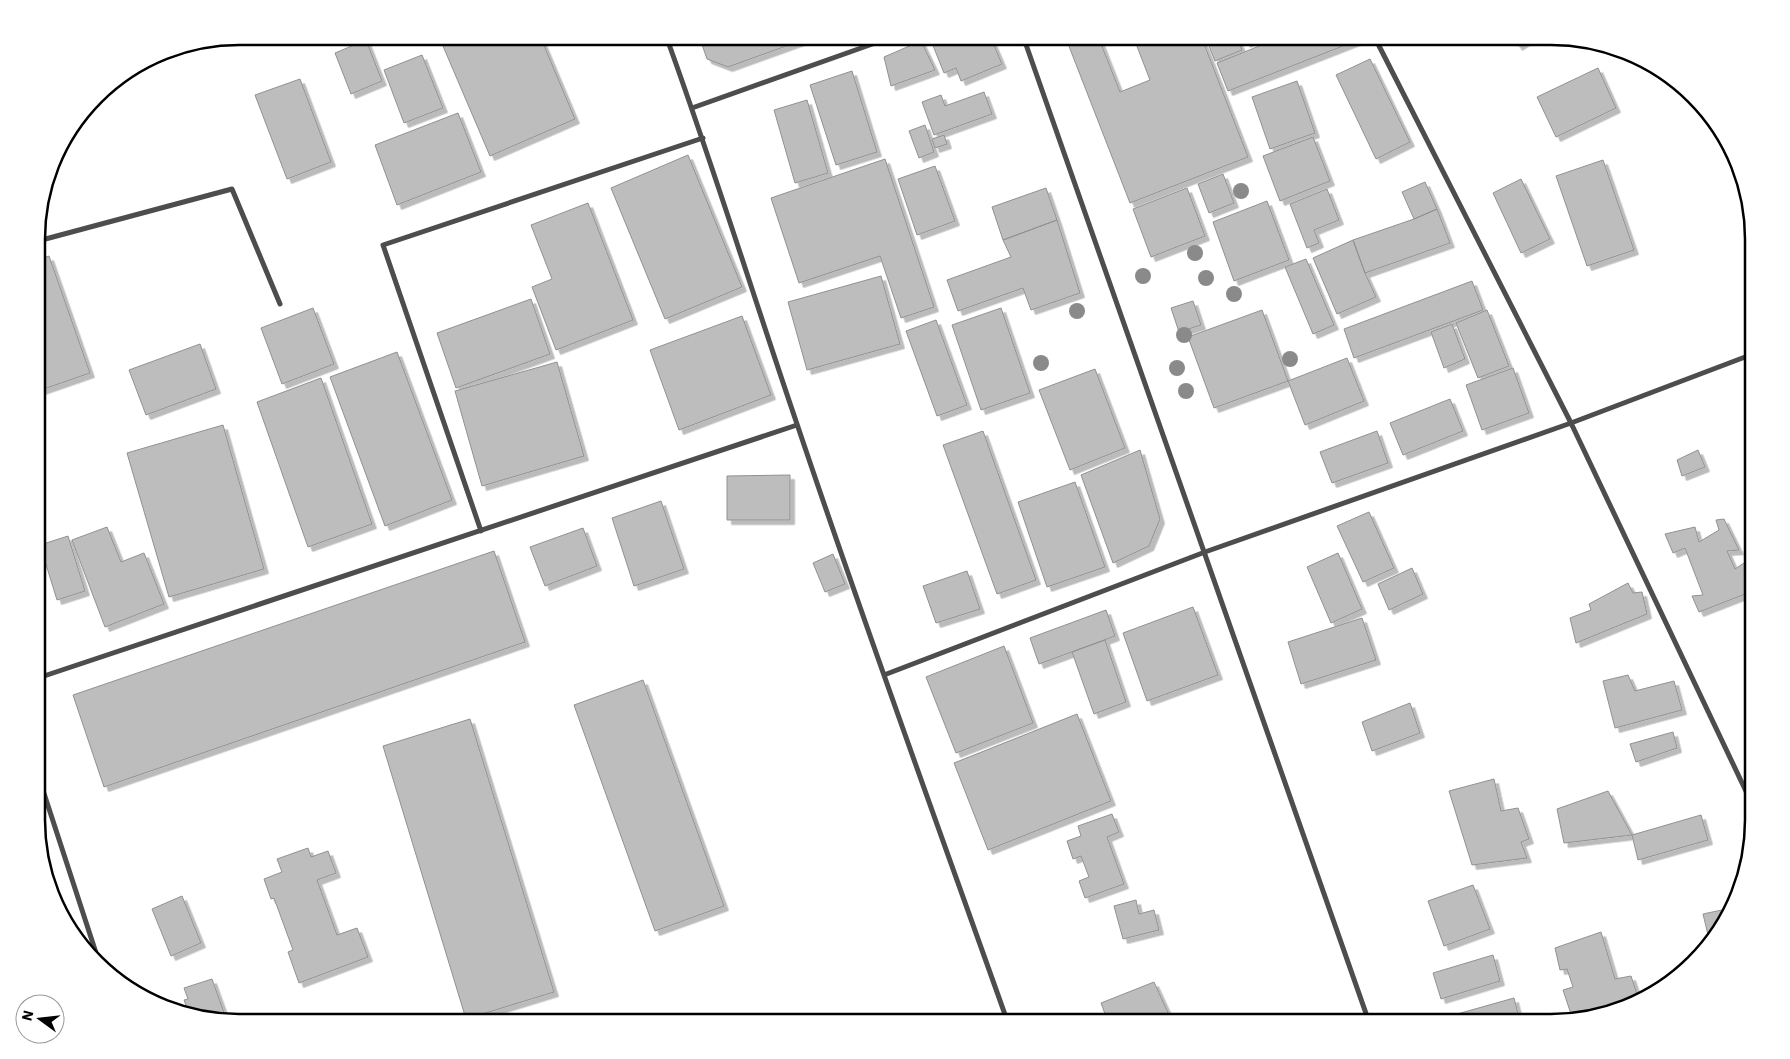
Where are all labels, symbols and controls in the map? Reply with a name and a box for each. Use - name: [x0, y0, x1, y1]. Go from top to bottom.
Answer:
- north arrow: [15, 994, 65, 1044]
- text: N: [17, 1008, 37, 1023]

